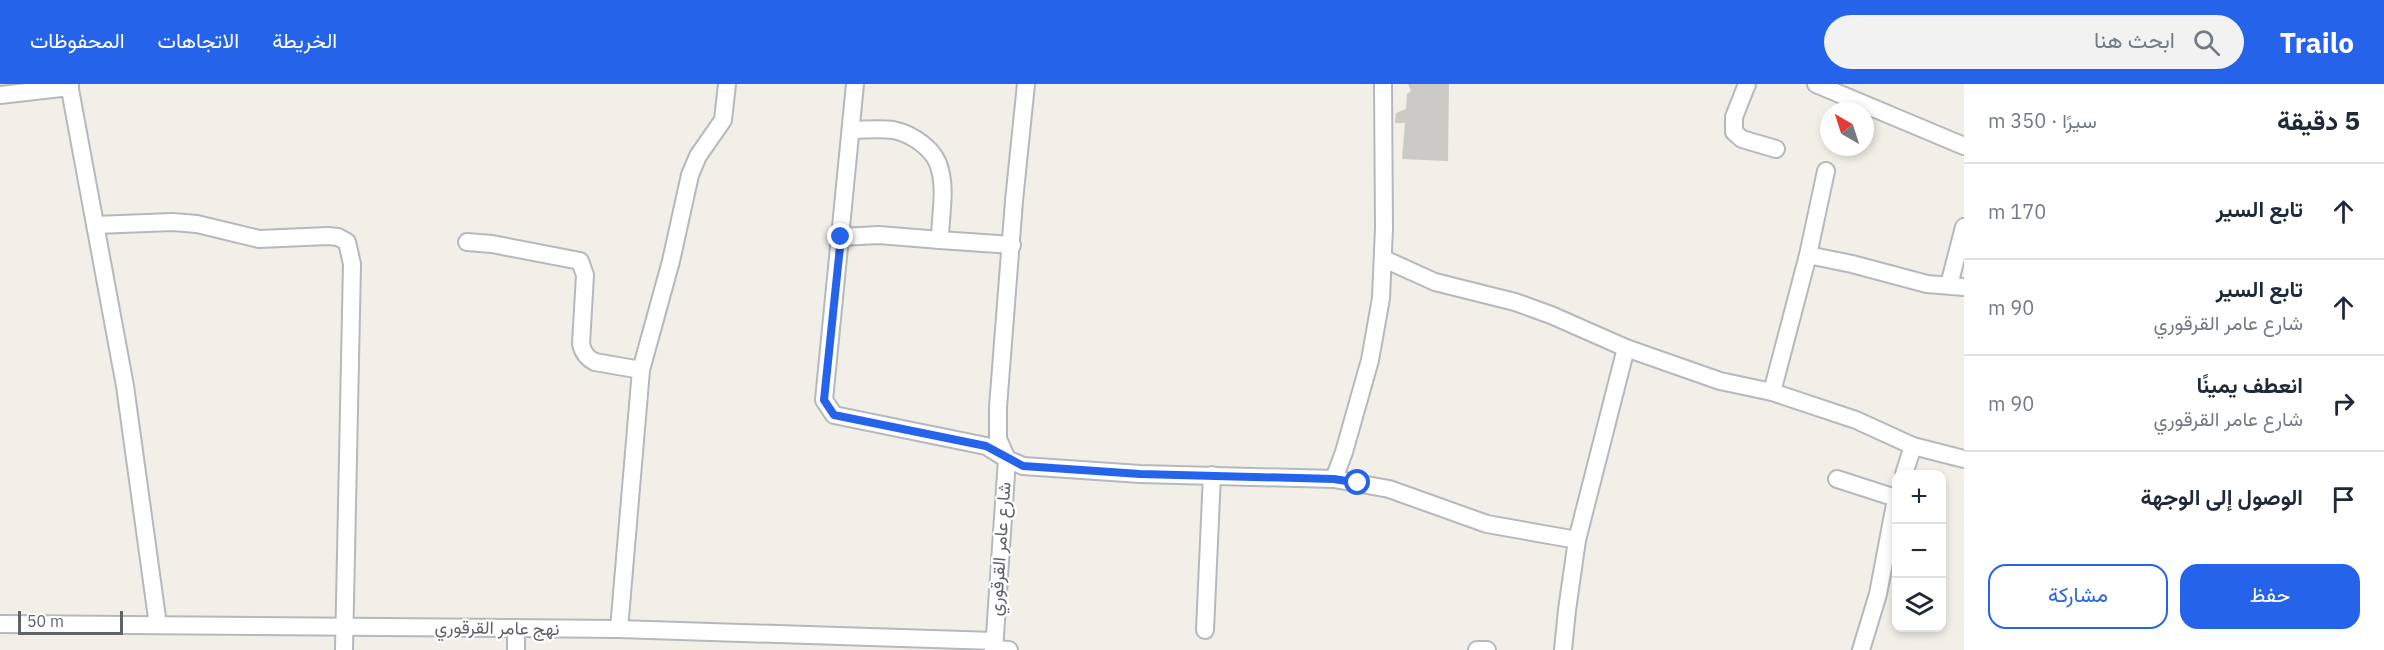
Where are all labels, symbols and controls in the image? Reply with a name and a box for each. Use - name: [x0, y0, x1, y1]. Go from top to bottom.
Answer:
- search box: [1824, 15, 2244, 69]
- text: Trailo: [2280, 24, 2354, 61]
- text: ابحث هنا: [2094, 25, 2175, 54]
- text: المحفوظات: [30, 26, 125, 54]
- text: الاتجاهات: [158, 26, 239, 54]
- text: الخريطة: [272, 26, 337, 54]
- icon: search: [2190, 26, 2223, 59]
- north arrow: [1820, 102, 1874, 156]
- text: 5 دقيقة: [2277, 103, 2360, 137]
- text: سيرًا · 350 m: [1988, 107, 2097, 134]
- text: تابع السير: [2216, 194, 2303, 223]
- icon: ahead: [2327, 195, 2360, 228]
- text: 170 m: [1988, 198, 2046, 225]
- route end: [827, 223, 853, 249]
- text: تابع السير: [2216, 274, 2303, 303]
- icon: ahead: [2327, 291, 2360, 324]
- text: 90 m: [1988, 294, 2034, 321]
- text: شارع عامر القرقوري: [2154, 309, 2303, 336]
- text: انعطف يمينًا: [2196, 370, 2303, 399]
- icon: right: [2327, 387, 2360, 420]
- text: 90 m: [1988, 390, 2034, 417]
- text: شارع عامر القرقوري: [2154, 405, 2303, 432]
- route start: [1344, 469, 1370, 495]
- map controls: [1892, 470, 1946, 632]
- button: +: [1892, 470, 1946, 524]
- street label: شارع عامر القرقوري: [983, 481, 1020, 617]
- text: الوصول إلى الوجهة: [2141, 482, 2303, 511]
- icon: arrive: [2327, 483, 2360, 516]
- button: −: [1892, 524, 1946, 578]
- button: مشاركة: [1988, 564, 2168, 629]
- button: حفظ: [2180, 564, 2360, 629]
- button: layers: [1892, 578, 1946, 632]
- scale bar: [18, 608, 123, 636]
- text: 50 m: [27, 611, 64, 631]
- street label: نهج عامر القرقوري: [434, 615, 560, 644]

